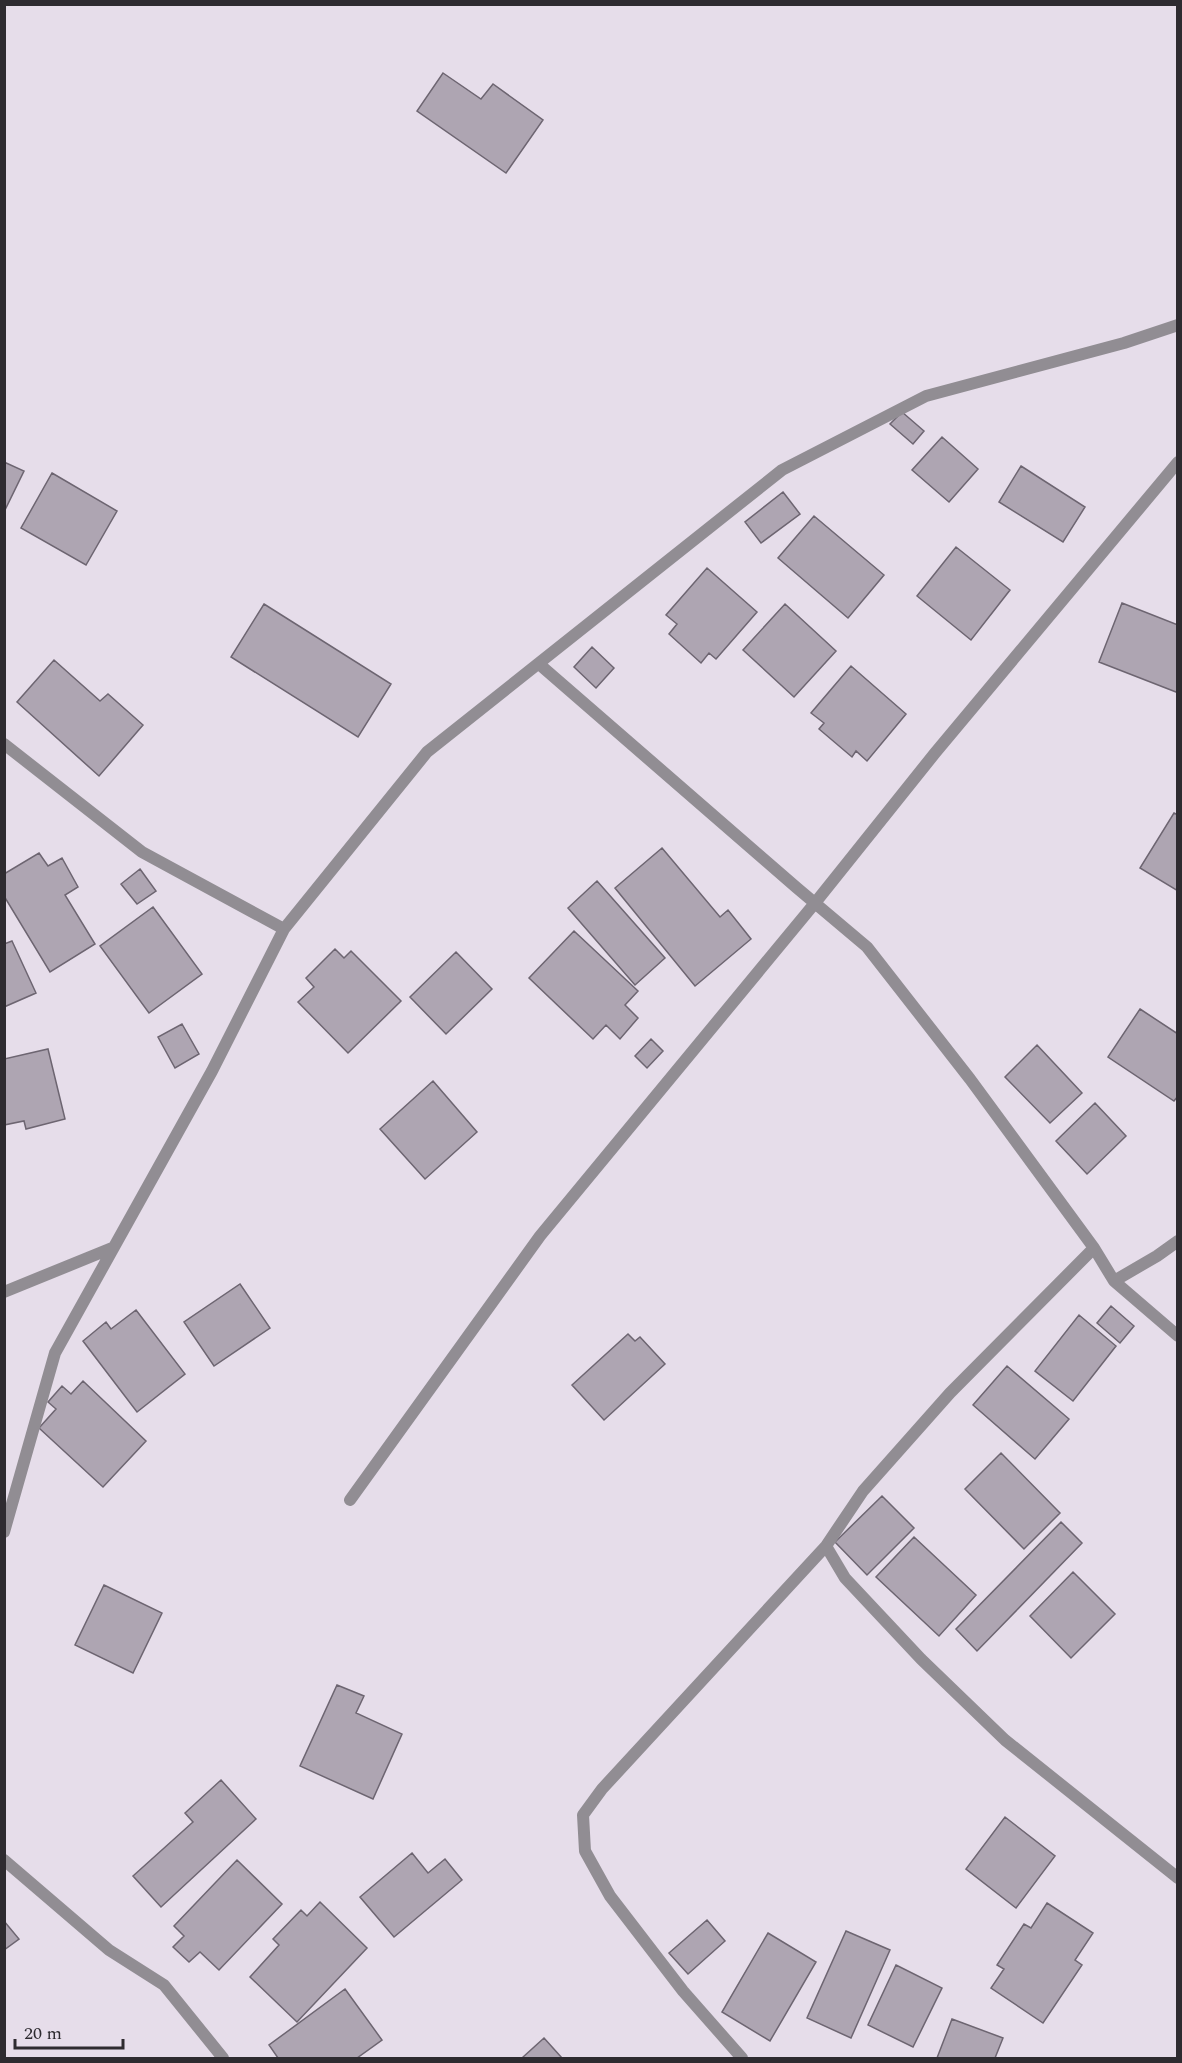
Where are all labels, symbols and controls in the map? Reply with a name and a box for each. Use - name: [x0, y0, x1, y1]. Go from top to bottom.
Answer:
- scale bar: [15, 2012, 123, 2050]
- text: 20 m: [24, 2020, 62, 2047]

